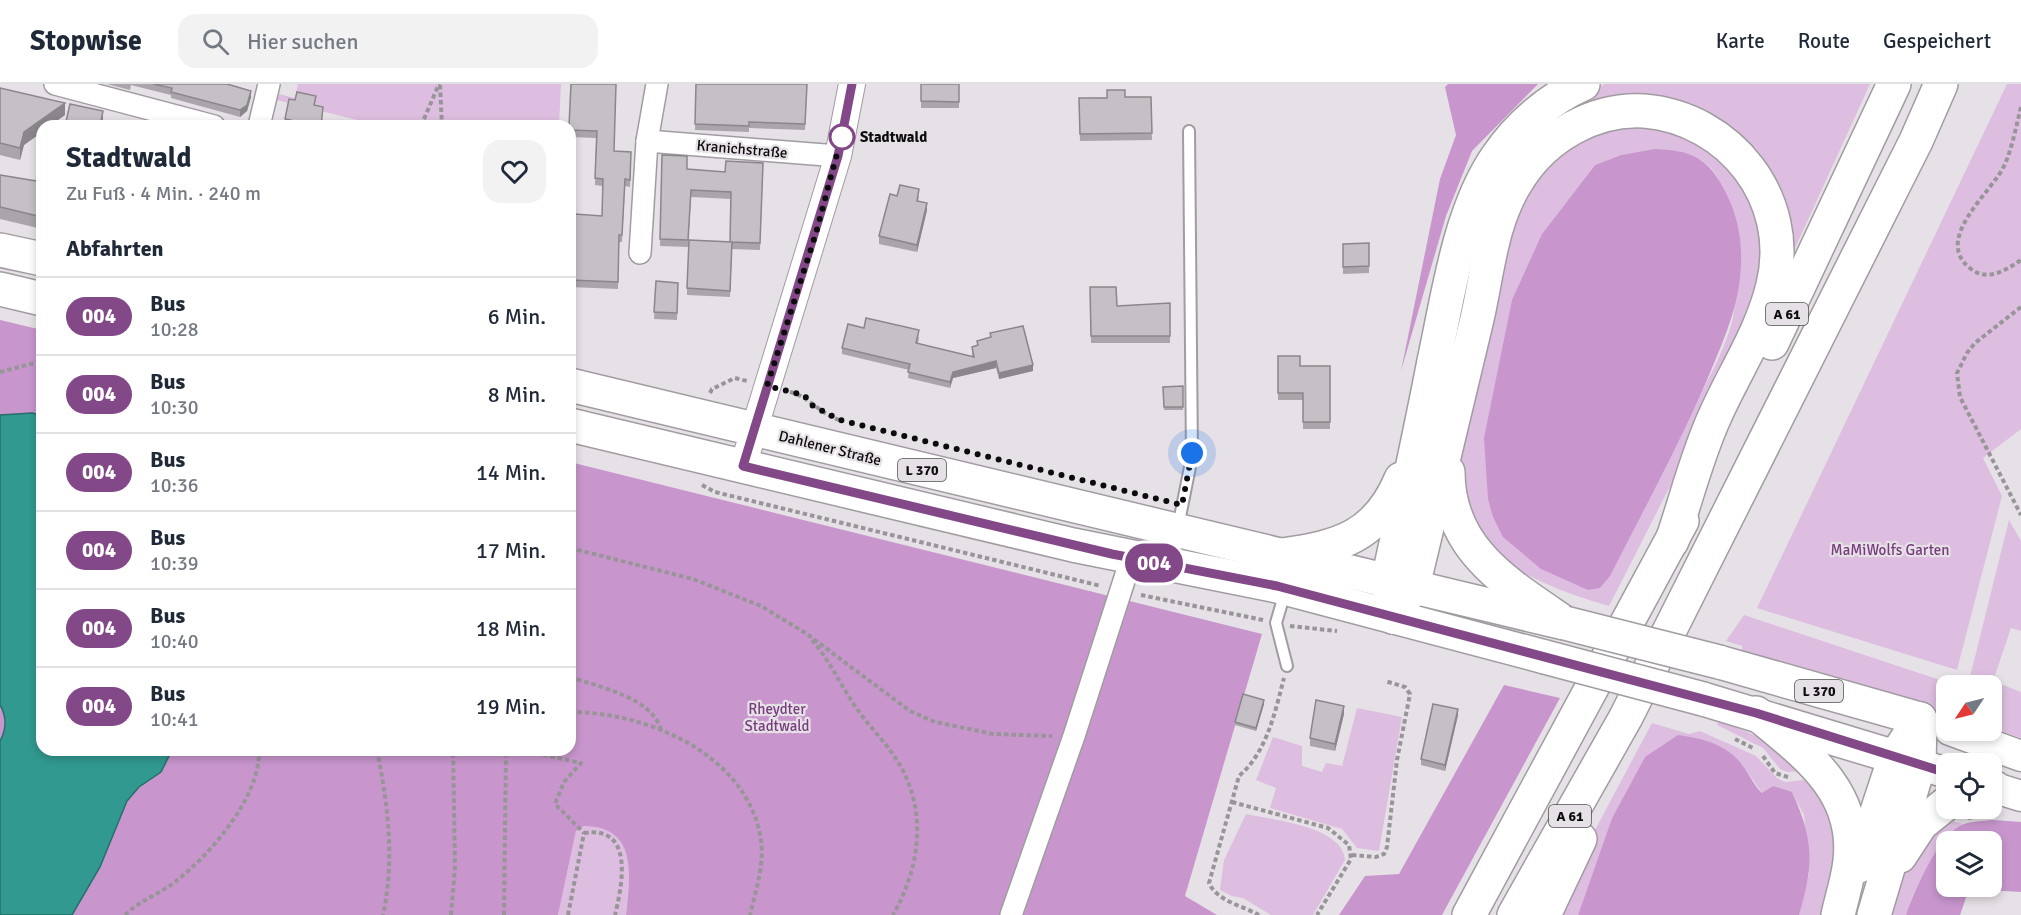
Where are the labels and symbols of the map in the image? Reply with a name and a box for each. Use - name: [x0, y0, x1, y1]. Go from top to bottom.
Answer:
- marker: Stadtwald: [829, 124, 855, 150]
- place label: Stadtwald: [860, 128, 927, 146]
- street label: Kranichstraße: [696, 136, 788, 162]
- road number: A 61: [1766, 303, 1808, 325]
- street label: Dahlener Straße: [777, 427, 883, 469]
- your location: [1177, 438, 1207, 468]
- road number: L 370: [898, 459, 946, 481]
- park label: MaMiWolfs Garten: [1831, 541, 1949, 559]
- line badge: 004: [1120, 544, 1188, 582]
- north arrow: [1936, 675, 2002, 741]
- road number: L 370: [1795, 680, 1843, 702]
- park label: Rheydter Stadtwald: [745, 700, 810, 735]
- road number: A 61: [1549, 805, 1591, 827]

